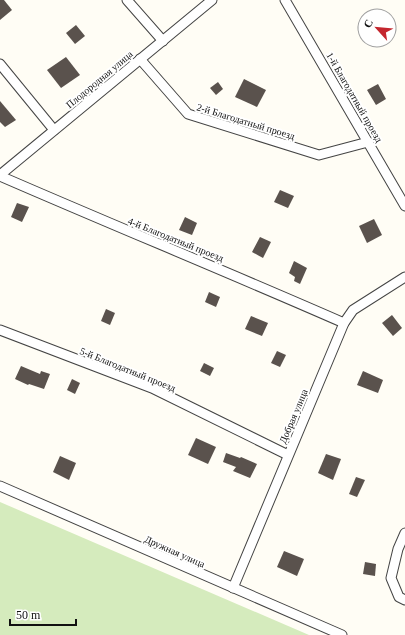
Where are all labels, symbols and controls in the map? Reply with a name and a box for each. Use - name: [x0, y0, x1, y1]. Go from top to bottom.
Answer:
- north arrow: [357, 8, 397, 48]
- text: С: [361, 17, 375, 30]
- street label: Плодородная улица: [64, 48, 135, 110]
- street label: 1-й Благодатный проезд: [324, 50, 385, 144]
- street label: 2-й Благодатный проезд: [195, 101, 296, 142]
- street label: 4-й Благодатный проезд: [126, 215, 225, 264]
- street label: 5-й Благодатный проезд: [78, 345, 177, 394]
- street label: Добрая улица: [277, 387, 310, 445]
- street label: Дружная улица: [143, 533, 207, 570]
- scale bar: [10, 601, 76, 627]
- text: 50 m: [16, 608, 41, 622]

